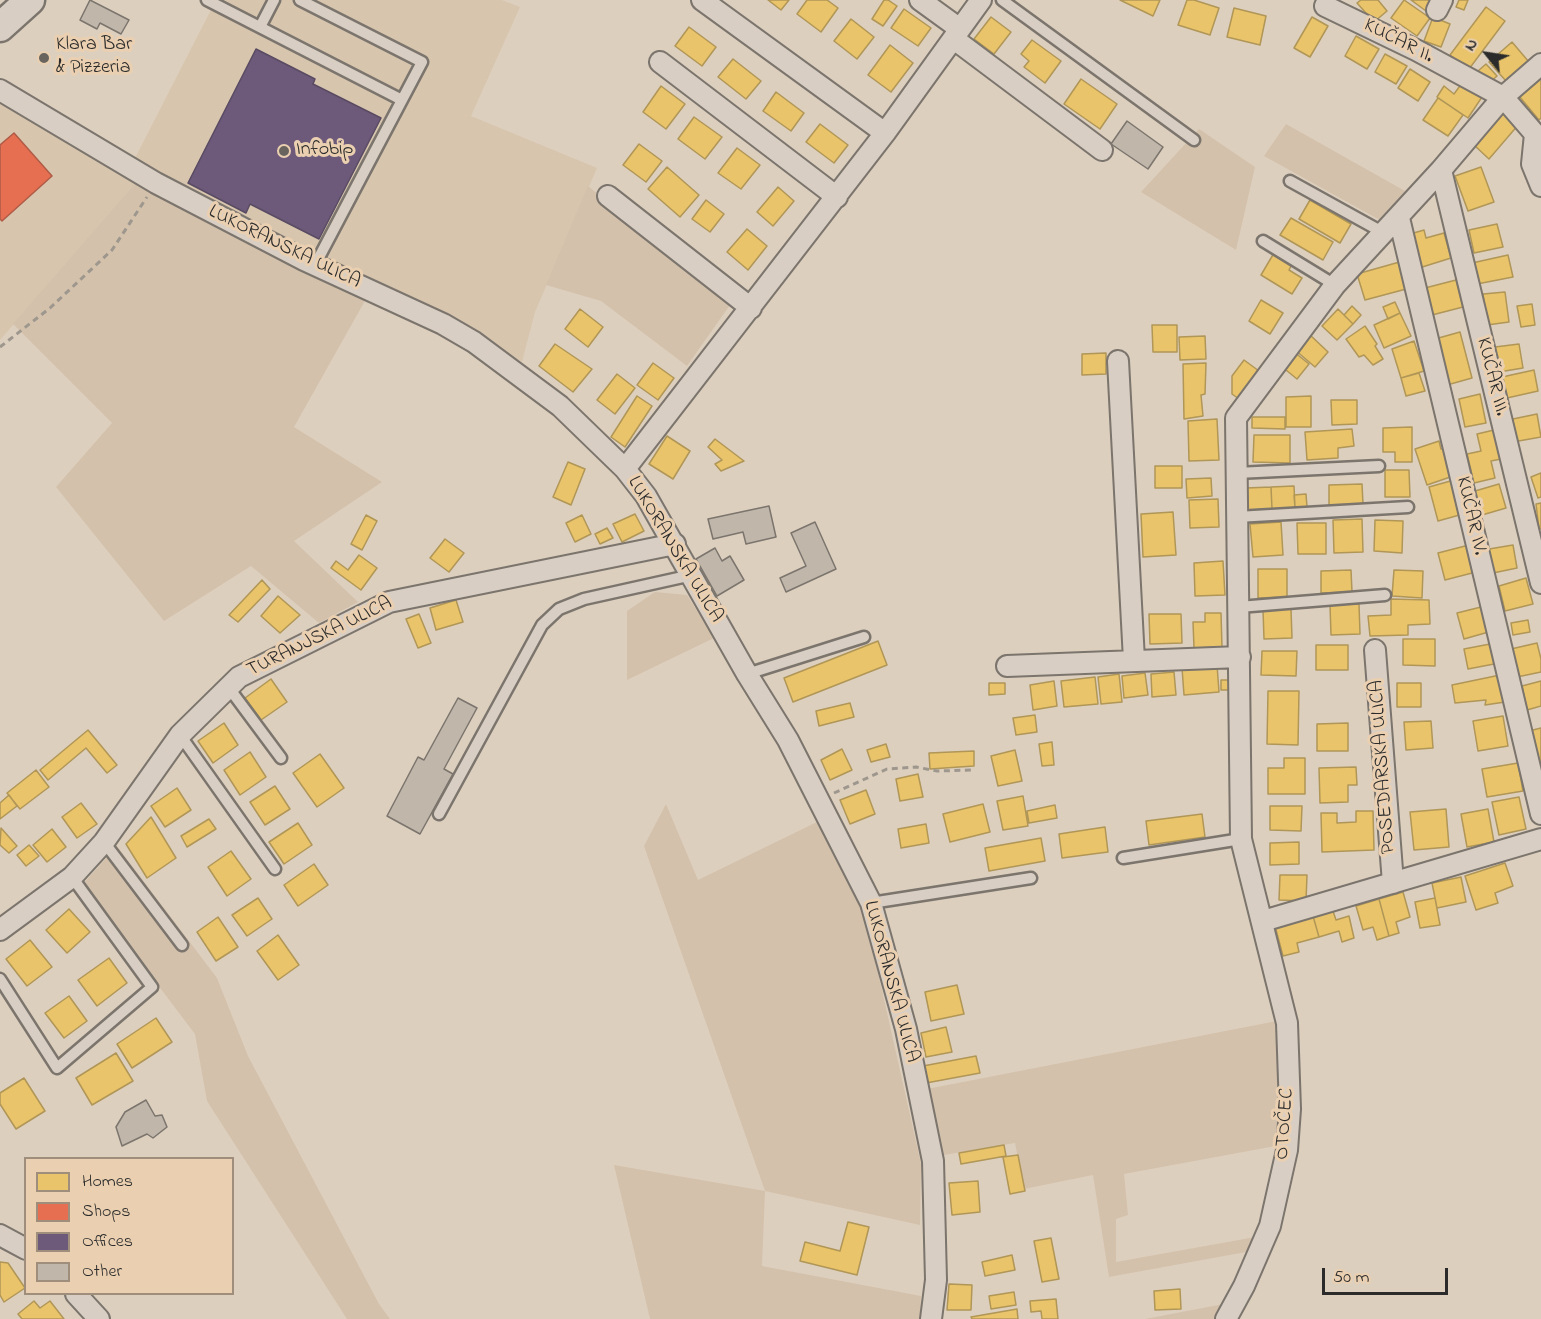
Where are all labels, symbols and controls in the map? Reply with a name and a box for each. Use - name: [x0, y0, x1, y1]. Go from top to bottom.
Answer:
- street label: KUČAR II.: [1359, 14, 1437, 70]
- north arrow: [1457, 24, 1517, 84]
- place label: Klara Bar & Pizzeria: [56, 34, 132, 81]
- text: N: [1458, 34, 1485, 56]
- marker: Klara Bar & Pizzeria: [37, 51, 51, 65]
- place label: Infobip: [296, 139, 353, 163]
- marker: Infobip: [277, 144, 291, 158]
- street label: LUKORANSKA ULICA: [204, 201, 364, 295]
- street label: KUČAR III.: [1470, 335, 1512, 419]
- street label: LUKORANSKA ULICA: [621, 472, 727, 628]
- street label: KUČAR IV.: [1449, 474, 1491, 558]
- street label: TURANJSKA ULICA: [243, 592, 397, 684]
- street label: POSEDARSKA ULICA: [1366, 679, 1402, 855]
- street label: LUKORANSKA ULICA: [857, 899, 923, 1065]
- street label: OTOČEC: [1272, 1087, 1300, 1161]
- legend: [24, 1157, 234, 1295]
- text: Homes: [82, 1169, 133, 1195]
- text: Shops: [82, 1199, 130, 1225]
- text: Offices: [82, 1229, 133, 1255]
- scale bar: [1325, 1256, 1451, 1294]
- text: Other: [82, 1259, 122, 1285]
- text: 50 m: [1333, 1265, 1370, 1291]

